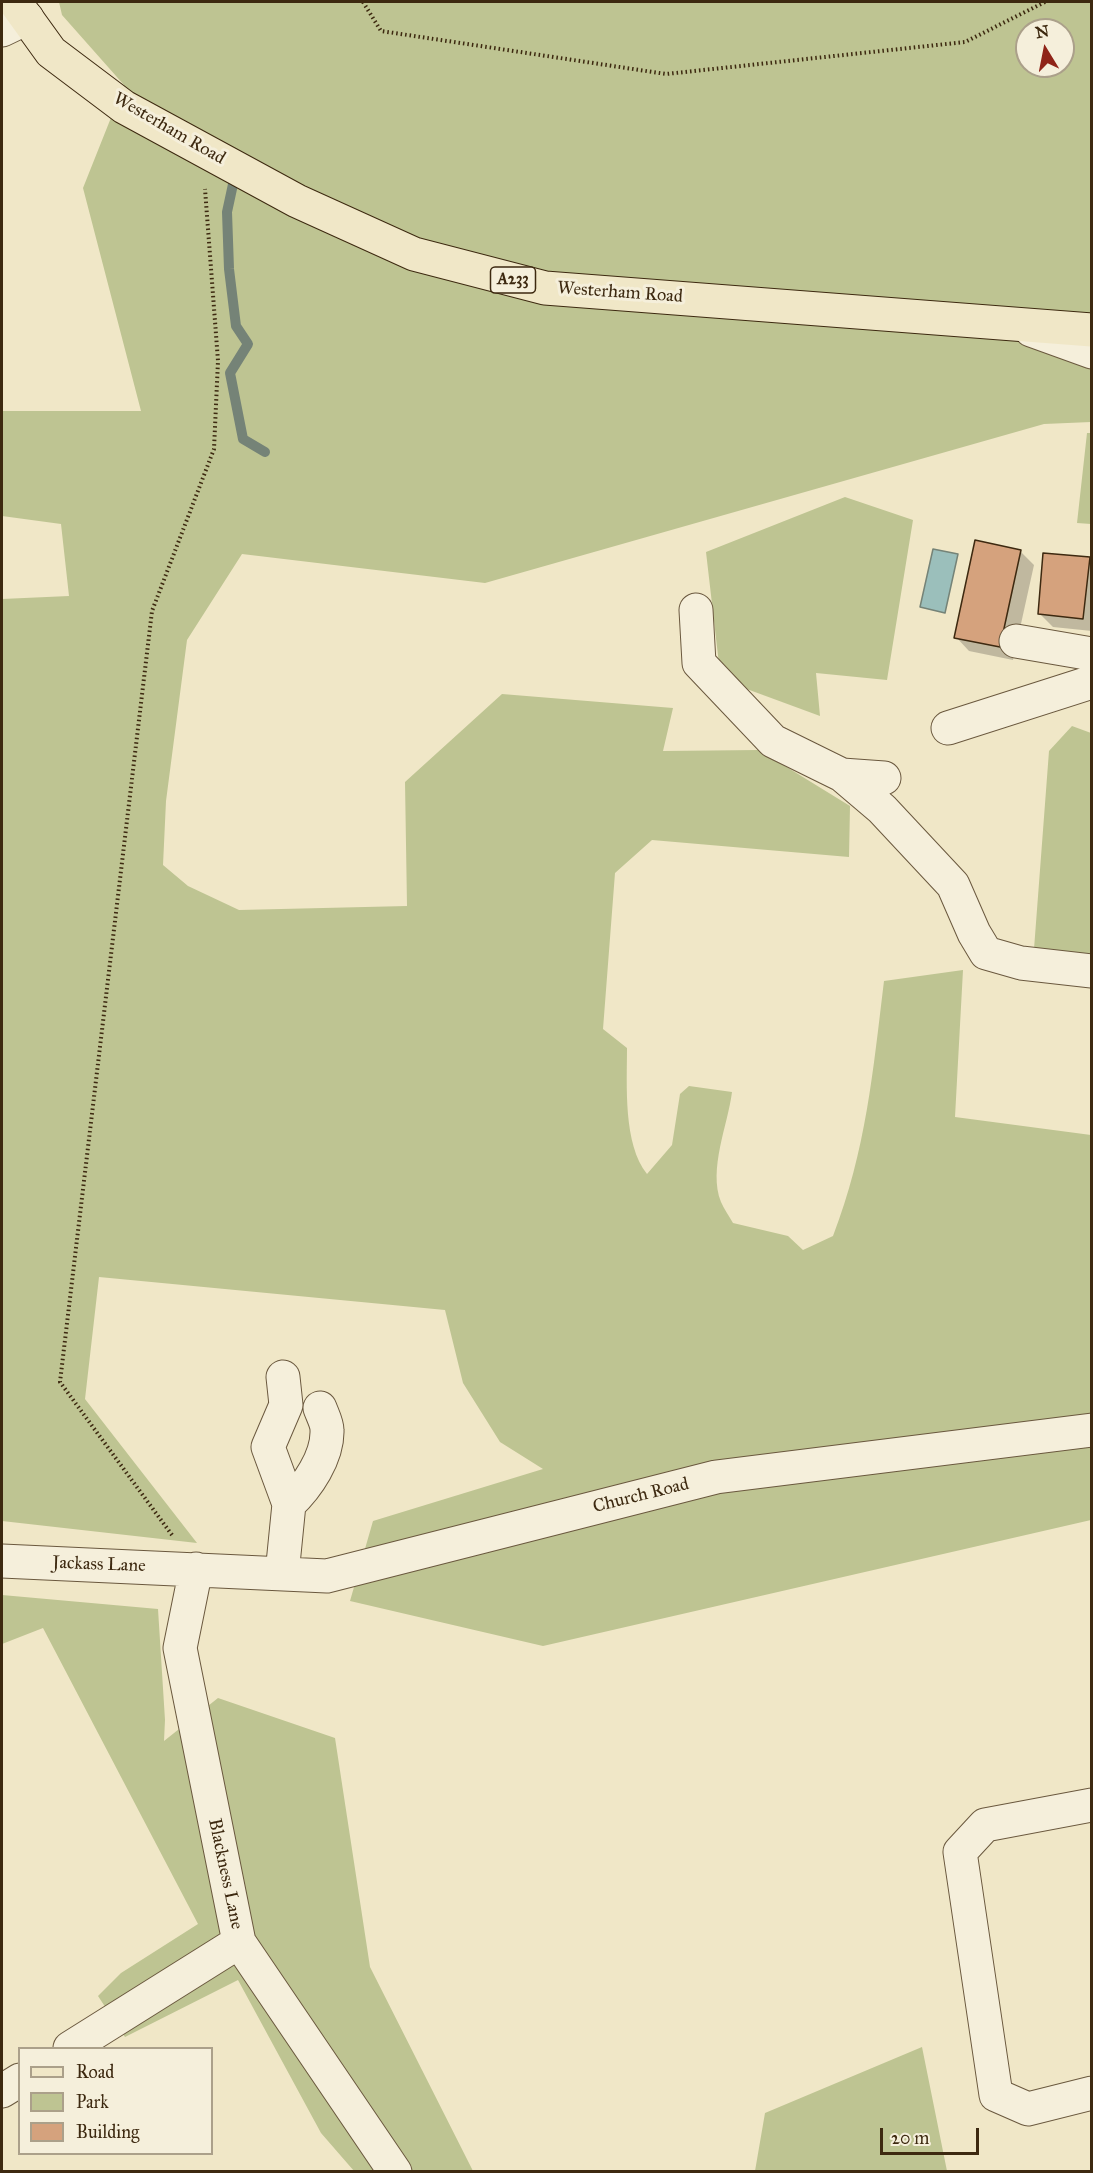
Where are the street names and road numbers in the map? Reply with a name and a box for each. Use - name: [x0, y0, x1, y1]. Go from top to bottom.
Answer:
- street label: Westerham Road: [109, 88, 229, 170]
- road number: A233: [490, 267, 536, 293]
- street label: Westerham Road: [556, 278, 684, 308]
- street label: Church Road: [591, 1474, 691, 1518]
- street label: Jackass Lane: [52, 1553, 146, 1577]
- street label: Blackness Lane: [203, 1817, 247, 1931]

